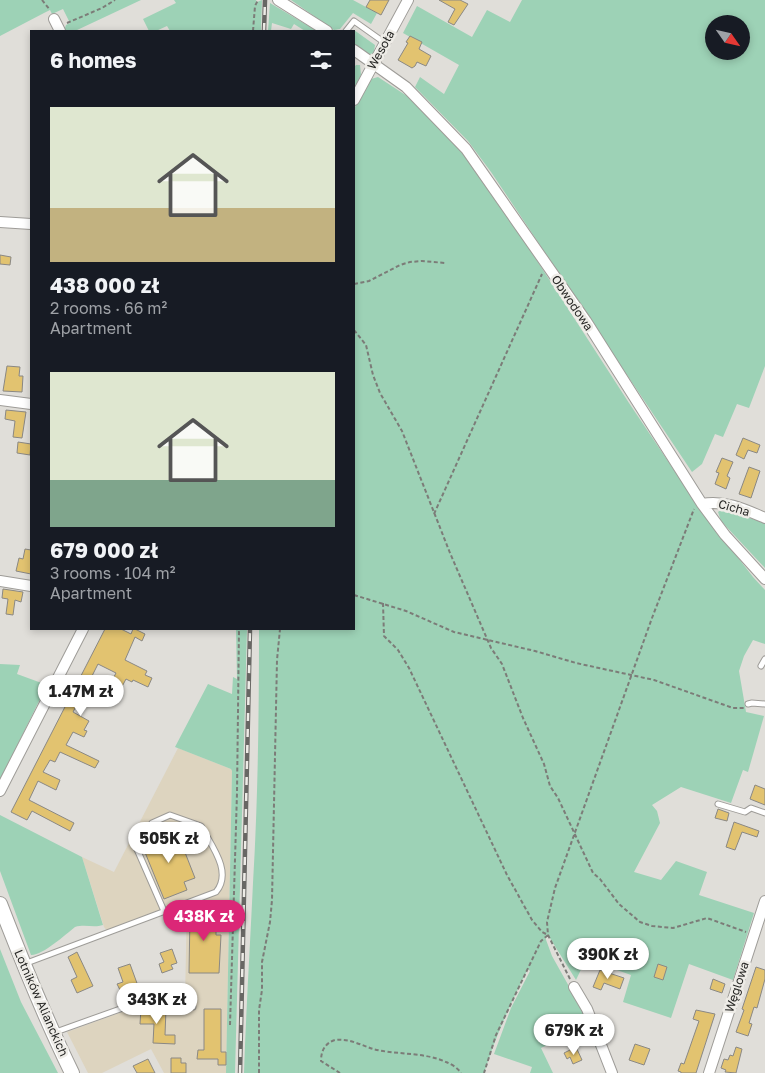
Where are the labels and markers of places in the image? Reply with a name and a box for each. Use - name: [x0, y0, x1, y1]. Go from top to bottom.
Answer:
- pin: 1.47M zł: [29, 674, 133, 717]
- pin: 505K zł: [123, 822, 215, 864]
- pin: 438K zł: [158, 900, 250, 942]
- pin: 390K zł: [562, 938, 654, 980]
- pin: 343K zł: [111, 982, 203, 1025]
- pin: 679K zł: [528, 1014, 620, 1056]

